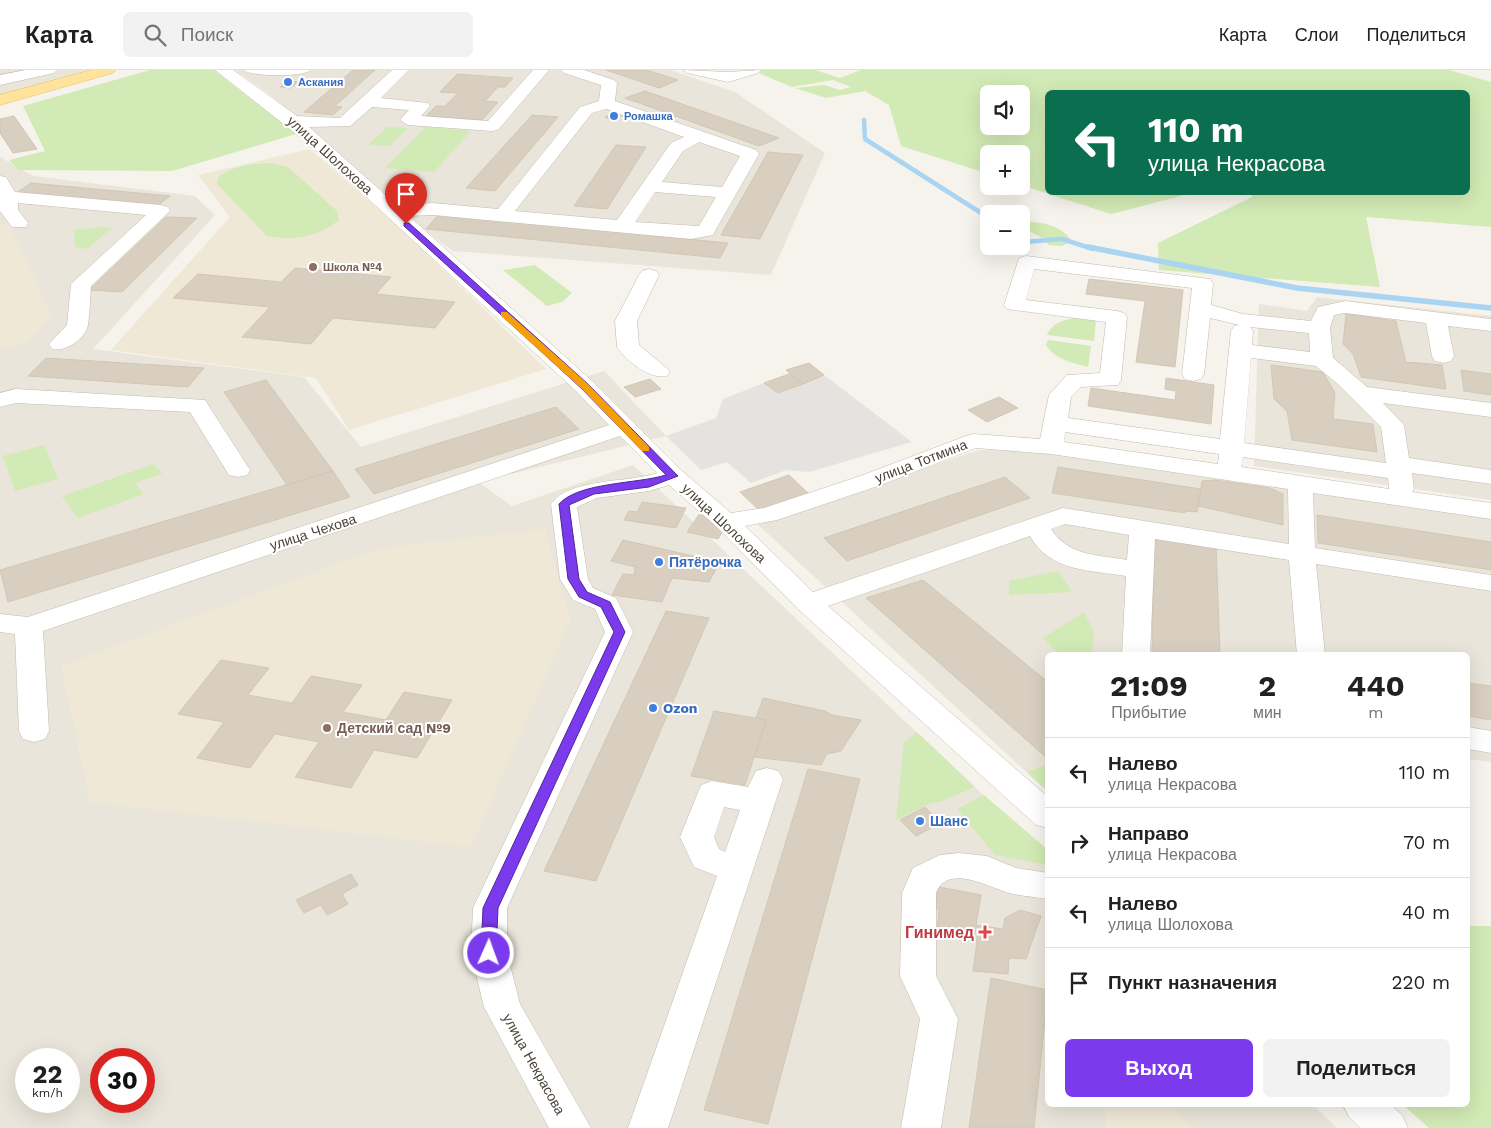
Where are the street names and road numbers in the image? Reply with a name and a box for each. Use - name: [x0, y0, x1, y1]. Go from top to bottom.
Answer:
- street label: улица Шолохова: [284, 113, 376, 198]
- street label: улица Тотмина: [873, 436, 970, 486]
- street label: улица Шолохова: [679, 480, 770, 566]
- street label: улица Чехова: [268, 510, 358, 553]
- street label: улица Некрасова: [500, 1011, 568, 1117]

